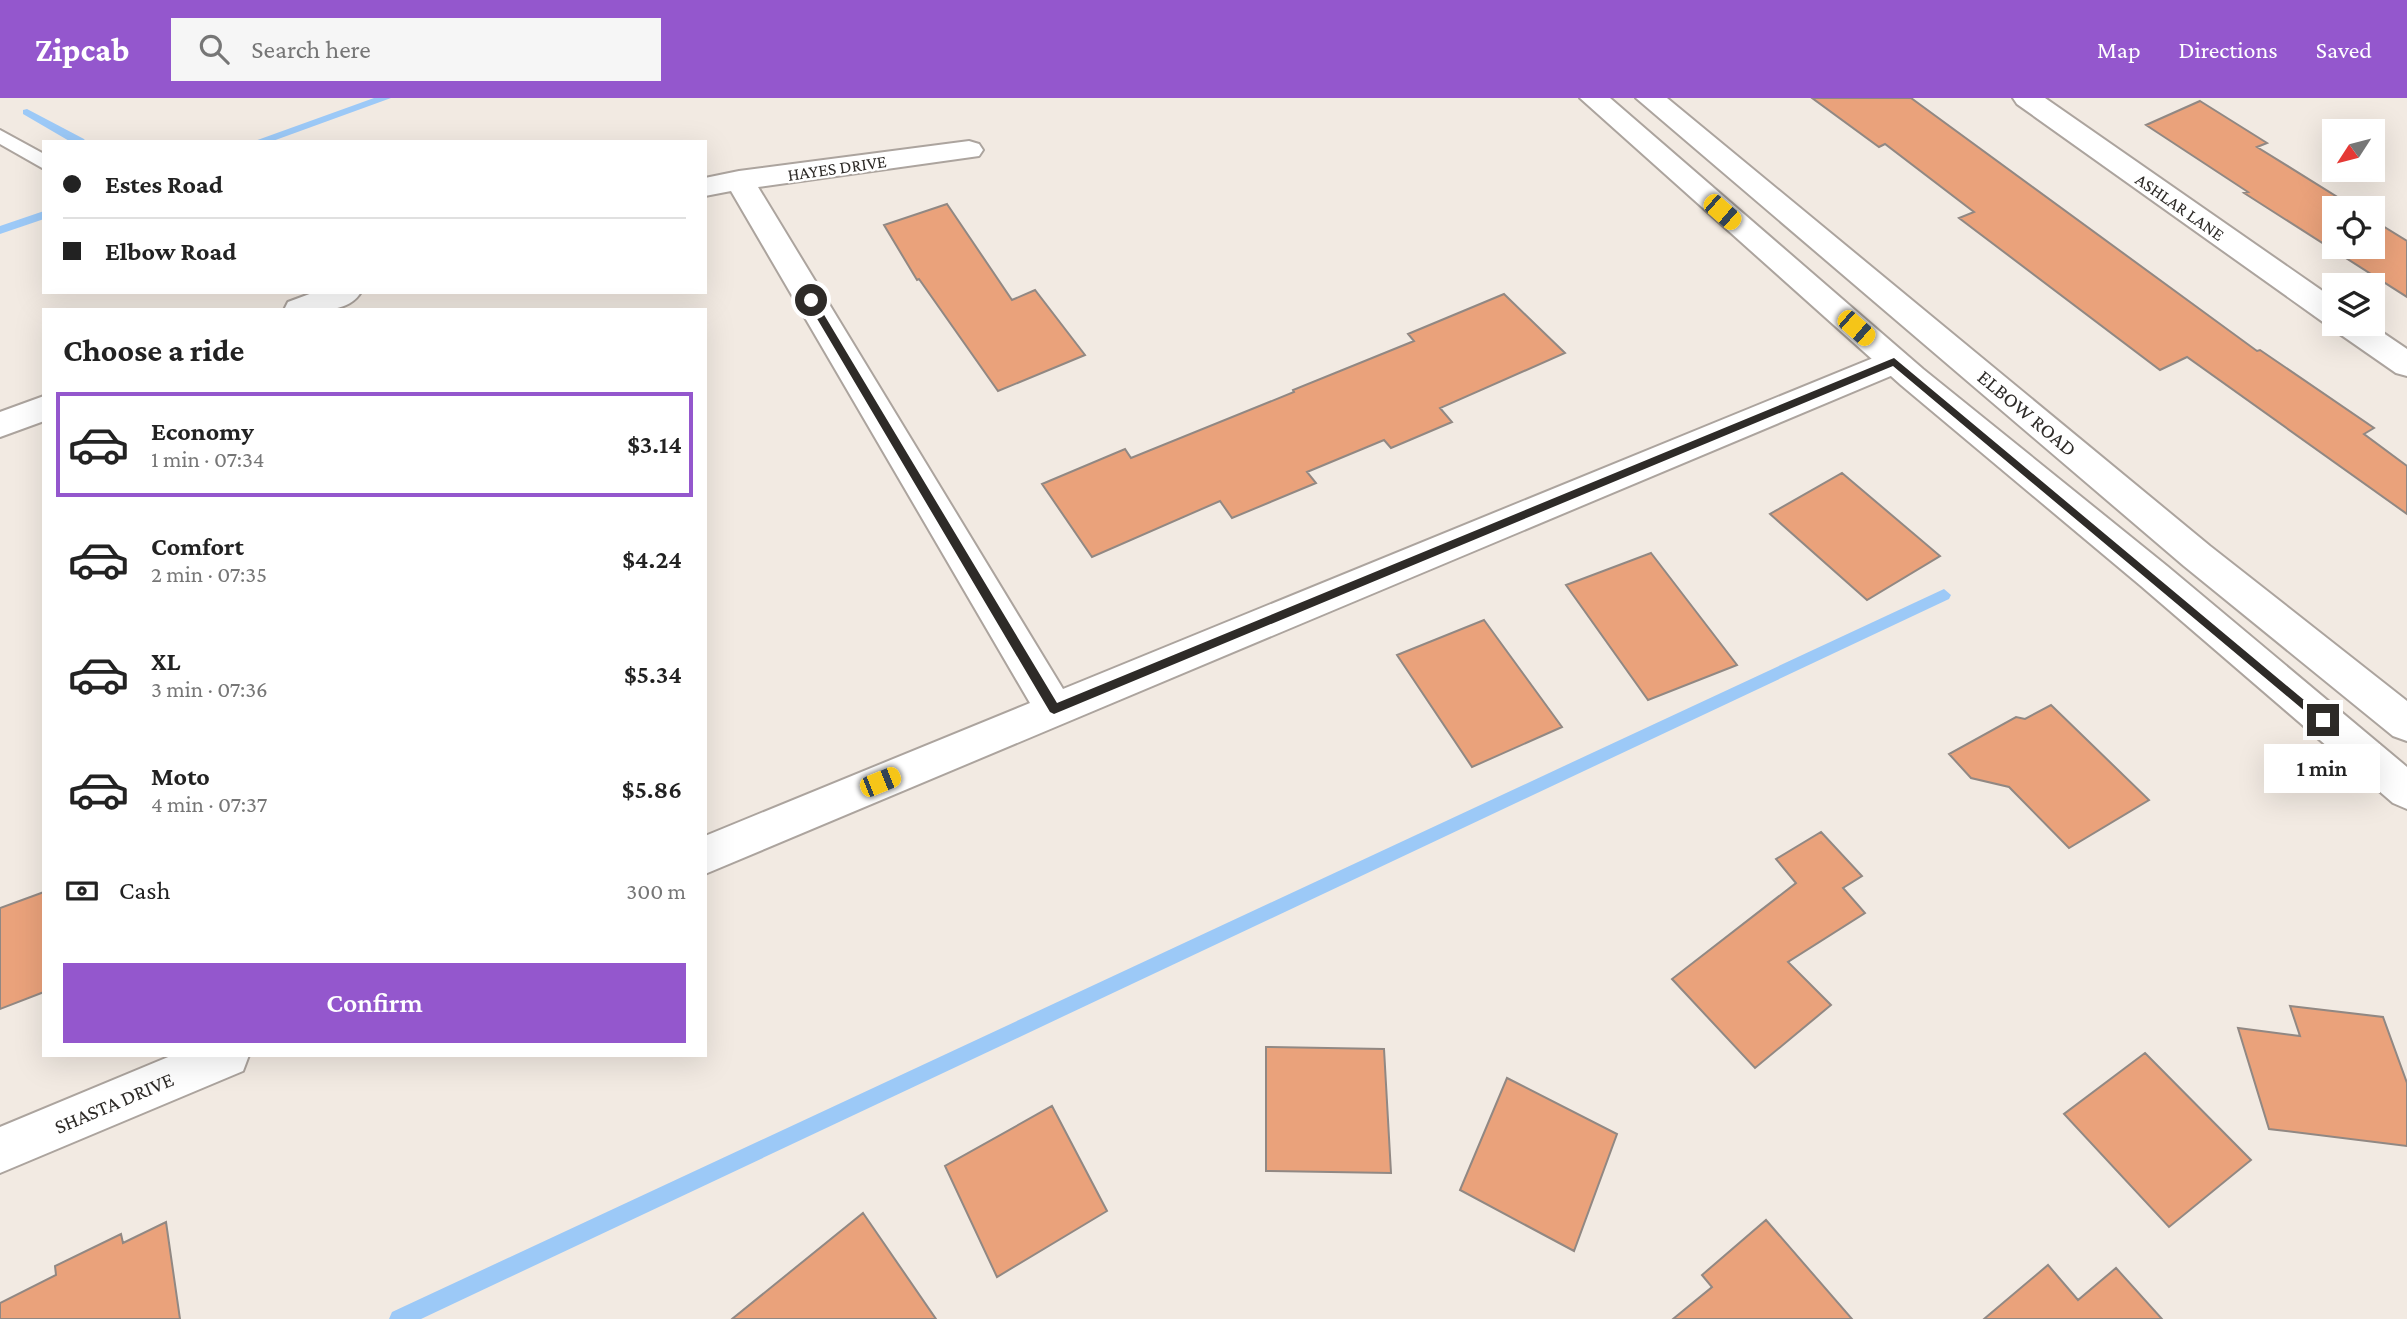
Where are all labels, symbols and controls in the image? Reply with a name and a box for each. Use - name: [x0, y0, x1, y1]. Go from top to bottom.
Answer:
- search box: [171, 18, 661, 81]
- icon: search: [195, 30, 233, 68]
- text: Zipcab: [35, 31, 129, 68]
- text: Search here: [251, 35, 371, 64]
- text: Map: [2097, 36, 2141, 63]
- text: Directions: [2179, 36, 2278, 63]
- text: Saved: [2316, 36, 2372, 63]
- north arrow: [2322, 119, 2385, 182]
- map controls: [2322, 119, 2385, 336]
- street label: HAYES DRIVE: [786, 151, 888, 185]
- street label: ASHLAR LANE: [2132, 169, 2228, 245]
- text: Estes Road: [105, 170, 223, 199]
- car: [1700, 190, 1745, 234]
- button: locate: [2322, 196, 2385, 259]
- text: Elbow Road: [105, 237, 236, 266]
- button: layers: [2322, 273, 2385, 336]
- route start: [795, 284, 827, 316]
- car: [1834, 306, 1879, 350]
- text: Choose a ride: [63, 332, 244, 368]
- street label: ELBOW ROAD: [1973, 365, 2081, 461]
- icon: car: [67, 413, 130, 476]
- text: Economy: [151, 417, 254, 446]
- text: $3.14: [627, 430, 682, 459]
- text: 1 min · 07:34: [151, 446, 265, 472]
- icon: car: [67, 528, 130, 591]
- text: Comfort: [151, 532, 244, 561]
- text: $4.24: [622, 545, 682, 574]
- text: 2 min · 07:35: [151, 561, 267, 587]
- icon: car: [67, 643, 130, 706]
- text: XL: [151, 647, 180, 676]
- text: $5.34: [624, 660, 682, 689]
- text: 3 min · 07:36: [151, 676, 268, 702]
- route end: [2307, 704, 2339, 736]
- callout: 1 min: [2265, 744, 2381, 794]
- text: 1 min: [2296, 755, 2348, 781]
- icon: car: [67, 758, 130, 821]
- text: Moto: [151, 762, 210, 791]
- car: [857, 764, 904, 800]
- text: $5.86: [622, 775, 682, 804]
- text: 4 min · 07:37: [151, 791, 267, 817]
- icon: cash: [63, 872, 101, 910]
- text: Cash: [119, 876, 170, 905]
- text: 300 m: [626, 878, 686, 904]
- button: Confirm: [63, 963, 686, 1043]
- street label: SHASTA DRIVE: [51, 1067, 177, 1139]

